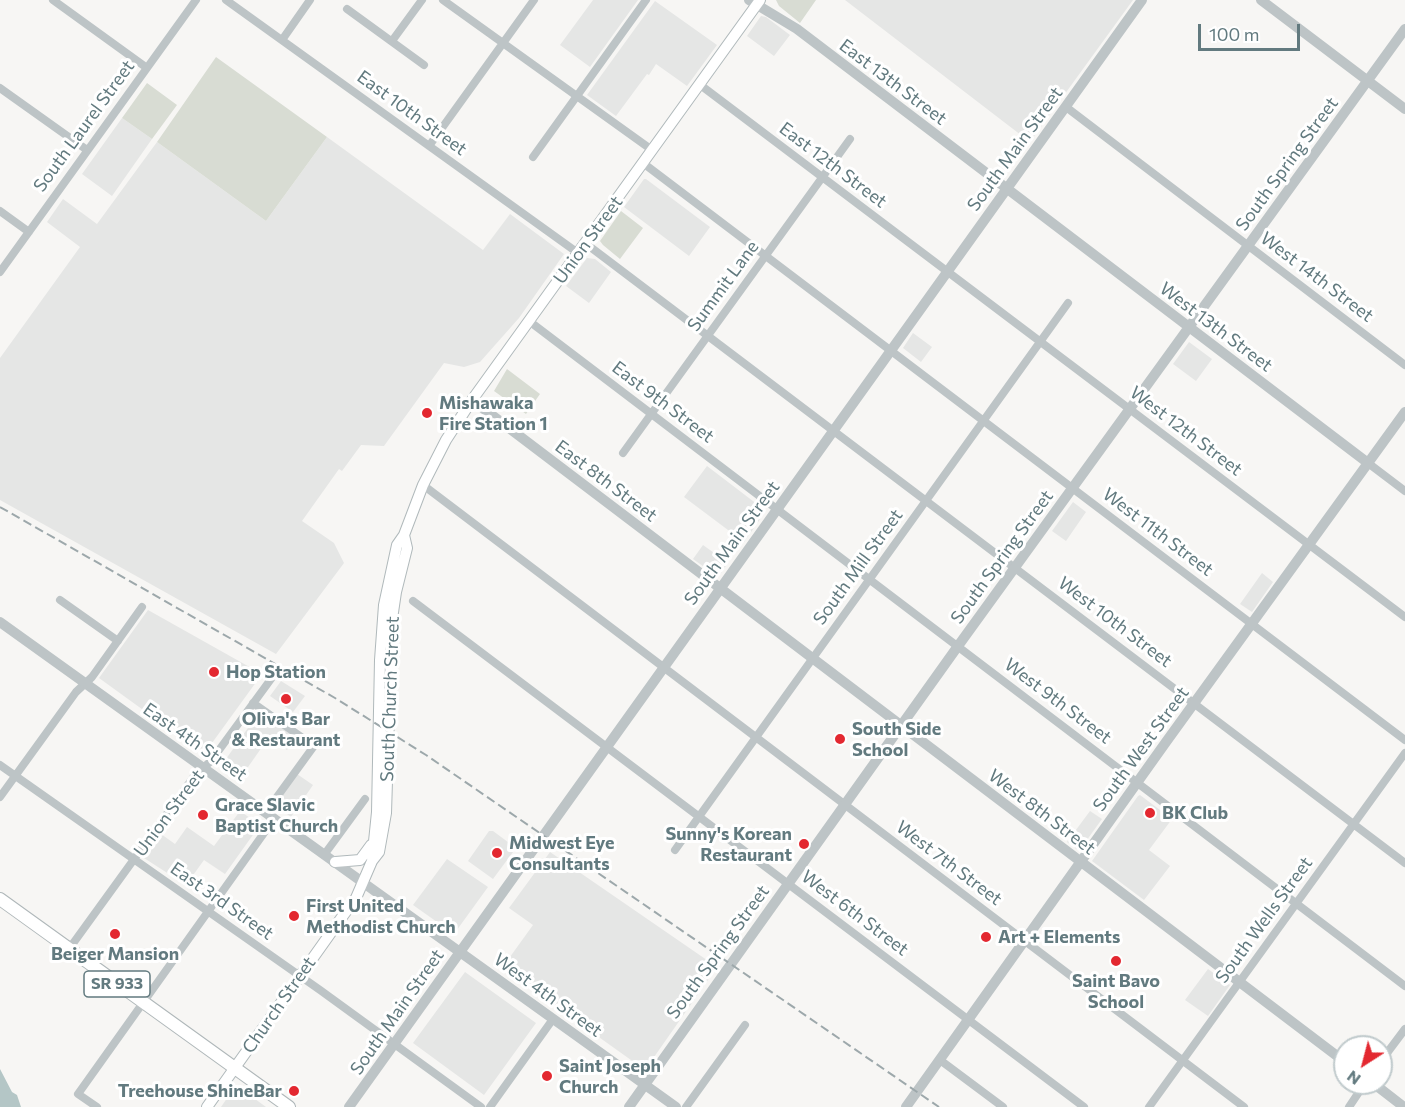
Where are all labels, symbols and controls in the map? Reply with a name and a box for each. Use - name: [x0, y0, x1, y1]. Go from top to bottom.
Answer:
- scale bar: [1201, 12, 1303, 50]
- text: 100 m: [1209, 23, 1259, 45]
- street label: East 13th Street: [835, 35, 951, 129]
- street label: South Laurel Street: [29, 56, 139, 196]
- street label: East 10th Street: [353, 66, 471, 160]
- street label: South Main Street: [963, 83, 1067, 215]
- street label: South Spring Street: [1231, 93, 1343, 235]
- street label: East 12th Street: [775, 118, 891, 212]
- street label: Union Street: [549, 192, 627, 288]
- street label: West 14th Street: [1256, 227, 1378, 327]
- street label: Summit Lane: [683, 236, 763, 336]
- street label: West 13th Street: [1155, 278, 1277, 376]
- street label: East 9th Street: [608, 357, 718, 447]
- street label: West 12th Street: [1125, 382, 1247, 480]
- place label: Mishawaka Fire Station 1: [439, 392, 548, 434]
- marker: Mishawaka Fire Station 1: [420, 406, 434, 420]
- street label: East 8th Street: [551, 436, 661, 526]
- street label: South Main Street: [680, 477, 784, 609]
- street label: West 11th Street: [1098, 483, 1218, 581]
- street label: South Spring Street: [946, 486, 1058, 628]
- street label: South Mill Street: [809, 505, 907, 629]
- street label: West 10th Street: [1054, 572, 1176, 672]
- street label: South Church Street: [376, 616, 404, 782]
- street label: West 9th Street: [1000, 654, 1116, 748]
- place label: Hop Station: [226, 661, 326, 683]
- marker: Hop Station: [207, 665, 221, 679]
- street label: South West Street: [1088, 682, 1194, 816]
- marker: Oliva's Bar & Restaurant: [279, 692, 293, 706]
- street label: East 4th Street: [139, 698, 251, 786]
- place label: Oliva's Bar & Restaurant: [232, 708, 340, 750]
- place label: South Side School: [852, 718, 941, 760]
- marker: South Side School: [833, 732, 847, 746]
- street label: Union Street: [129, 765, 209, 861]
- street label: West 8th Street: [984, 765, 1100, 859]
- place label: Grace Slavic Baptist Church: [215, 794, 338, 836]
- place label: BK Club: [1162, 802, 1228, 824]
- marker: BK Club: [1143, 806, 1157, 820]
- marker: Grace Slavic Baptist Church: [196, 808, 210, 822]
- street label: West 7th Street: [892, 816, 1006, 910]
- place label: Sunny's Korean Restaurant: [665, 823, 792, 866]
- place label: Midwest Eye Consultants: [509, 832, 615, 874]
- marker: Sunny's Korean Restaurant: [797, 837, 811, 851]
- marker: Midwest Eye Consultants: [490, 846, 504, 860]
- street label: South Wells Street: [1211, 853, 1317, 987]
- street label: East 3rd Street: [166, 857, 278, 945]
- street label: West 6th Street: [797, 866, 913, 960]
- street label: South Spring Street: [662, 881, 774, 1023]
- place label: First United Methodist Church: [306, 895, 456, 938]
- marker: First United Methodist Church: [287, 909, 301, 923]
- place label: Art + Elements: [998, 926, 1120, 948]
- marker: Beiger Mansion: [108, 927, 122, 941]
- marker: Art + Elements: [979, 930, 993, 944]
- place label: Beiger Mansion: [51, 943, 179, 965]
- street label: South Main Street: [346, 945, 448, 1079]
- street label: West 4th Street: [490, 949, 606, 1041]
- street label: Church Street: [238, 952, 320, 1058]
- marker: Saint Bavo School: [1109, 954, 1123, 968]
- place label: Saint Bavo School: [1072, 970, 1160, 1012]
- road number: SR 933: [84, 971, 150, 997]
- north arrow: [1333, 1035, 1393, 1095]
- place label: Saint Joseph Church: [559, 1055, 661, 1098]
- text: N: [1343, 1067, 1364, 1090]
- marker: Saint Joseph Church: [540, 1069, 554, 1083]
- place label: Treehouse ShineBar: [118, 1080, 282, 1102]
- marker: Treehouse ShineBar: [287, 1084, 301, 1098]

